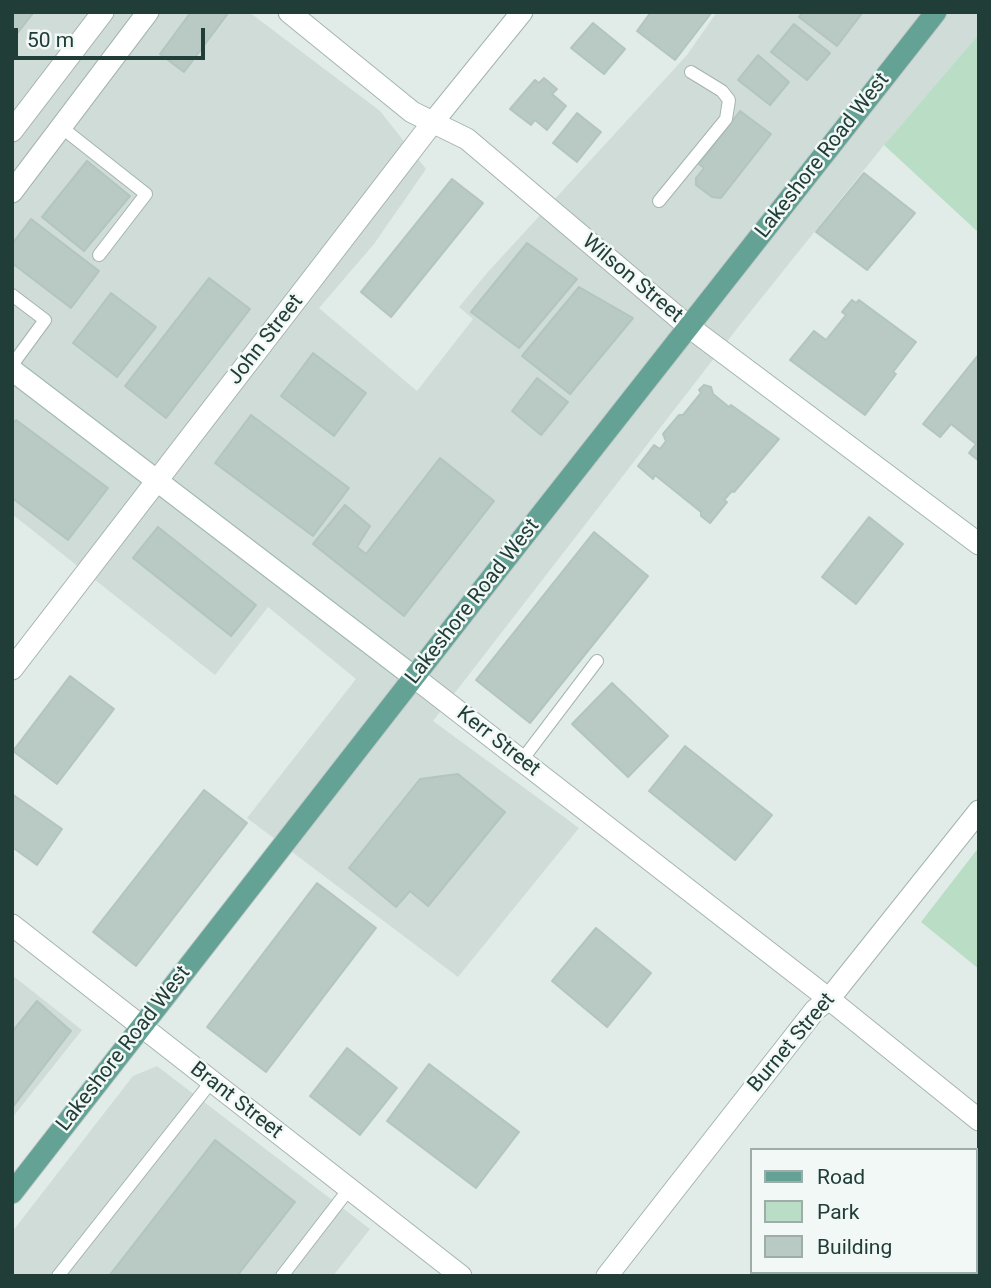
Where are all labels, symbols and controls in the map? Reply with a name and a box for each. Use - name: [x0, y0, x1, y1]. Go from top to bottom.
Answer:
- scale bar: [18, 14, 208, 58]
- text: 50 m: [27, 28, 74, 52]
- street label: Lakeshore Road West: [751, 68, 895, 244]
- street label: Wilson Street: [576, 230, 688, 328]
- street label: John Street: [223, 290, 309, 390]
- street label: Lakeshore Road West: [401, 514, 545, 690]
- street label: Kerr Street: [451, 702, 545, 782]
- street label: Lakeshore Road West: [52, 961, 196, 1137]
- street label: Burnet Street: [743, 988, 841, 1098]
- street label: Brant Street: [185, 1057, 287, 1145]
- legend: [750, 1148, 977, 1274]
- text: Road: [817, 1165, 865, 1189]
- text: Park: [817, 1200, 859, 1224]
- text: Building: [817, 1235, 892, 1259]

